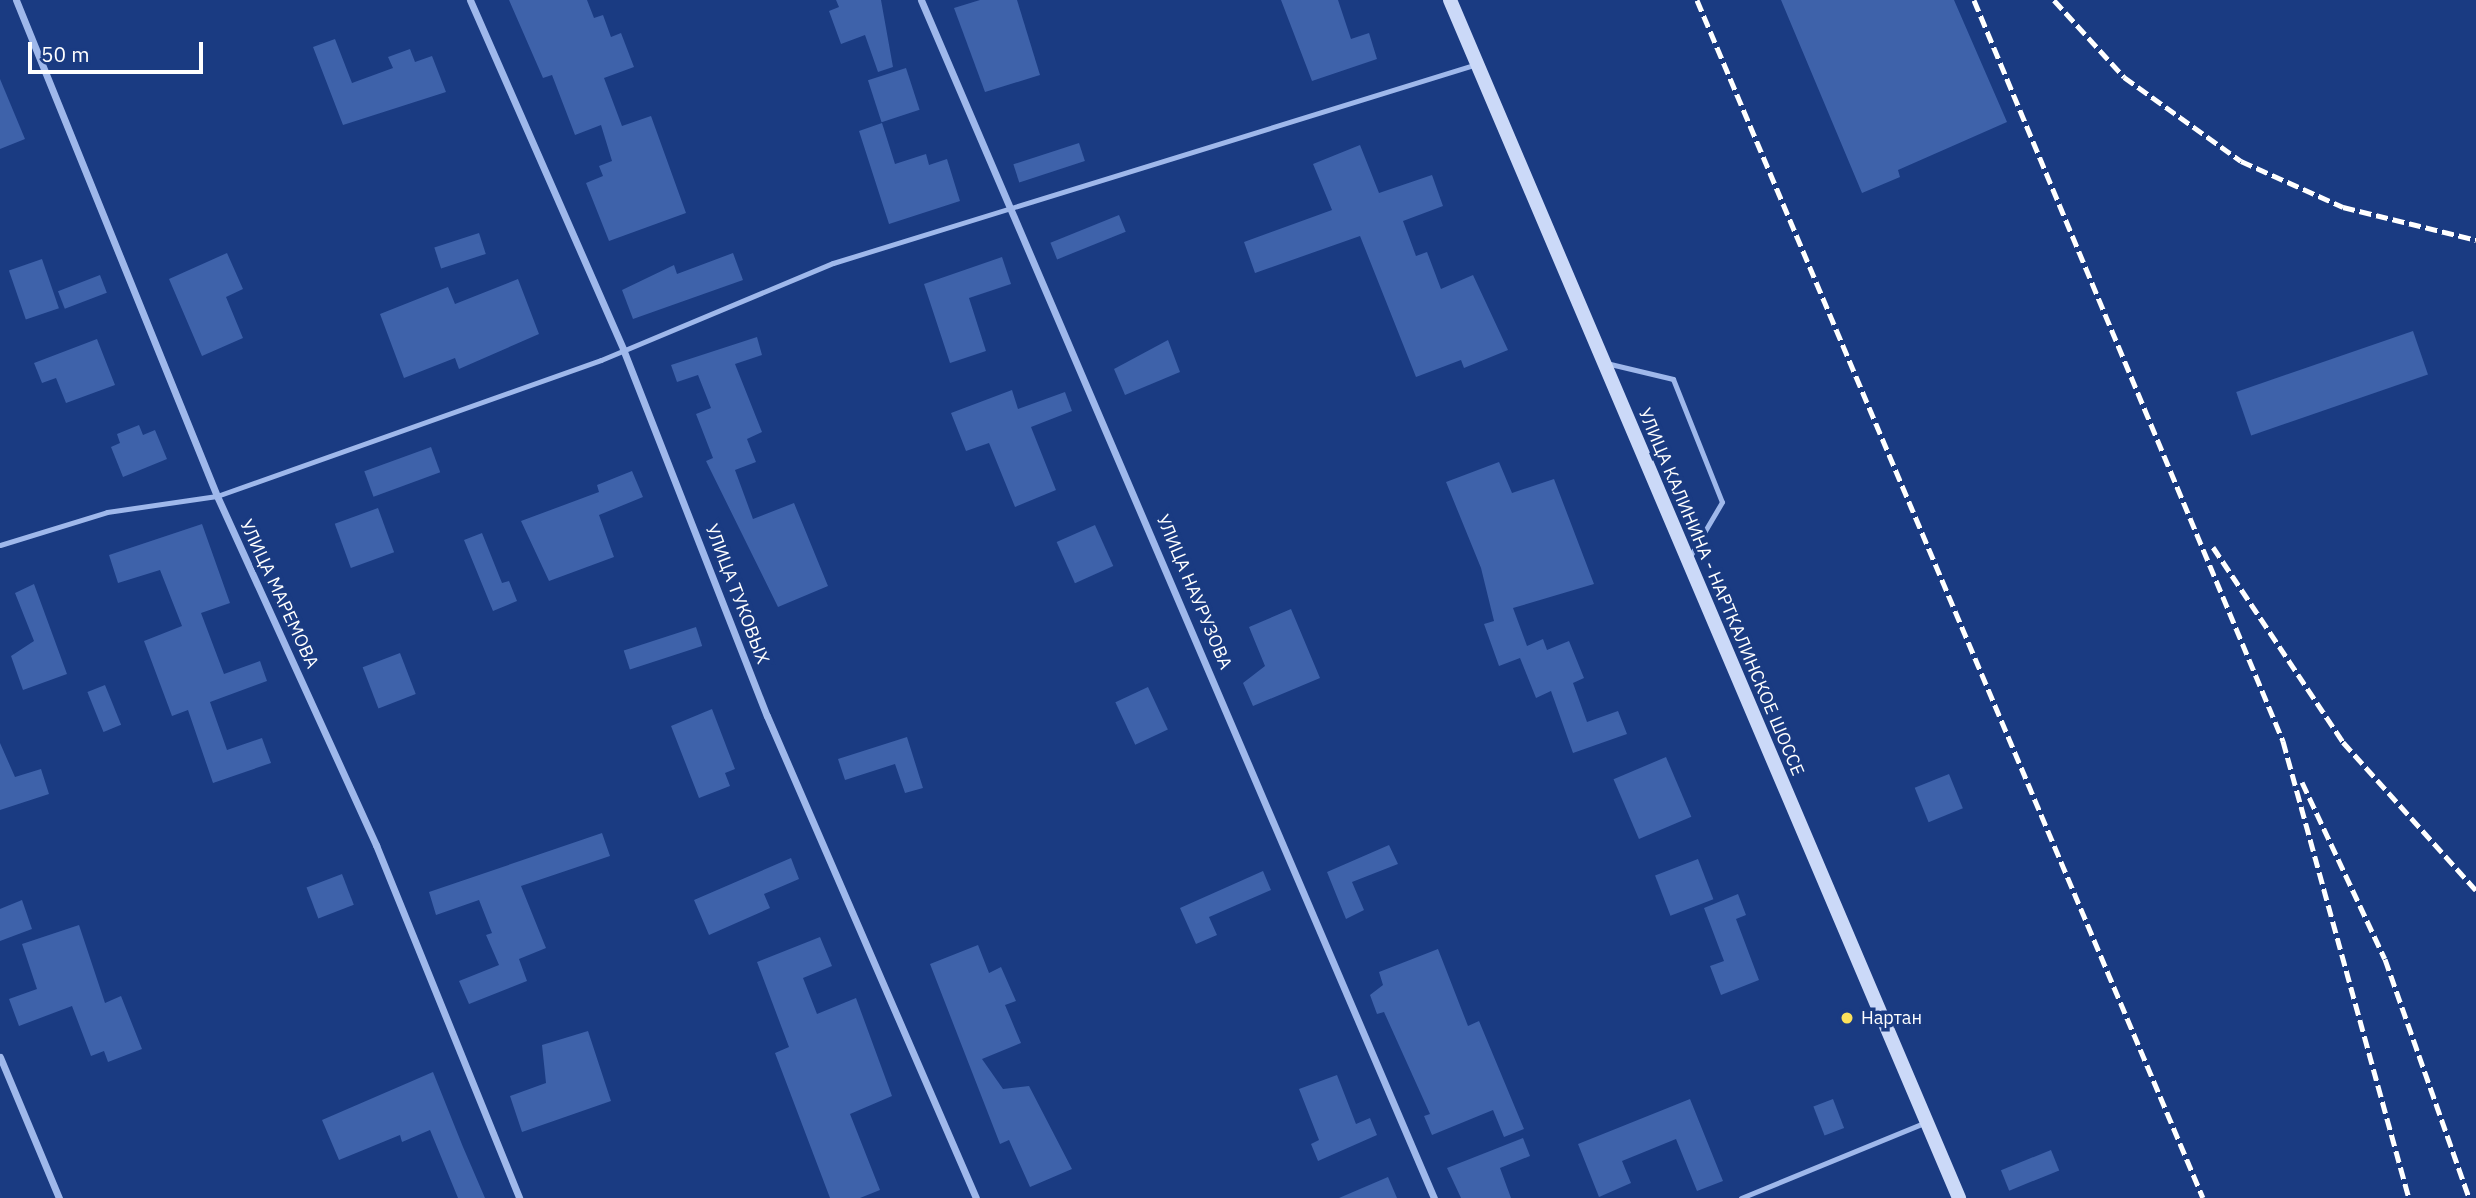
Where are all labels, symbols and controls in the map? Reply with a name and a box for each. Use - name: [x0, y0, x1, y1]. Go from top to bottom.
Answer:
- scale bar: [32, 28, 206, 72]
- text: 50 m: [41, 40, 90, 68]
- street label: УЛИЦА КАЛИНИНА - НАРТКАЛИНСКОЕ ШОССЕ: [1633, 405, 1809, 779]
- street label: УЛИЦА НАУРУЗОВА: [1152, 511, 1236, 673]
- street label: УЛИЦА МАРЕМОВА: [235, 516, 323, 672]
- street label: УЛИЦА ТУКОВЫХ: [700, 521, 774, 667]
- place label: Нартан: [1861, 1007, 1922, 1029]
- marker: Нартан: [1839, 1010, 1855, 1026]

